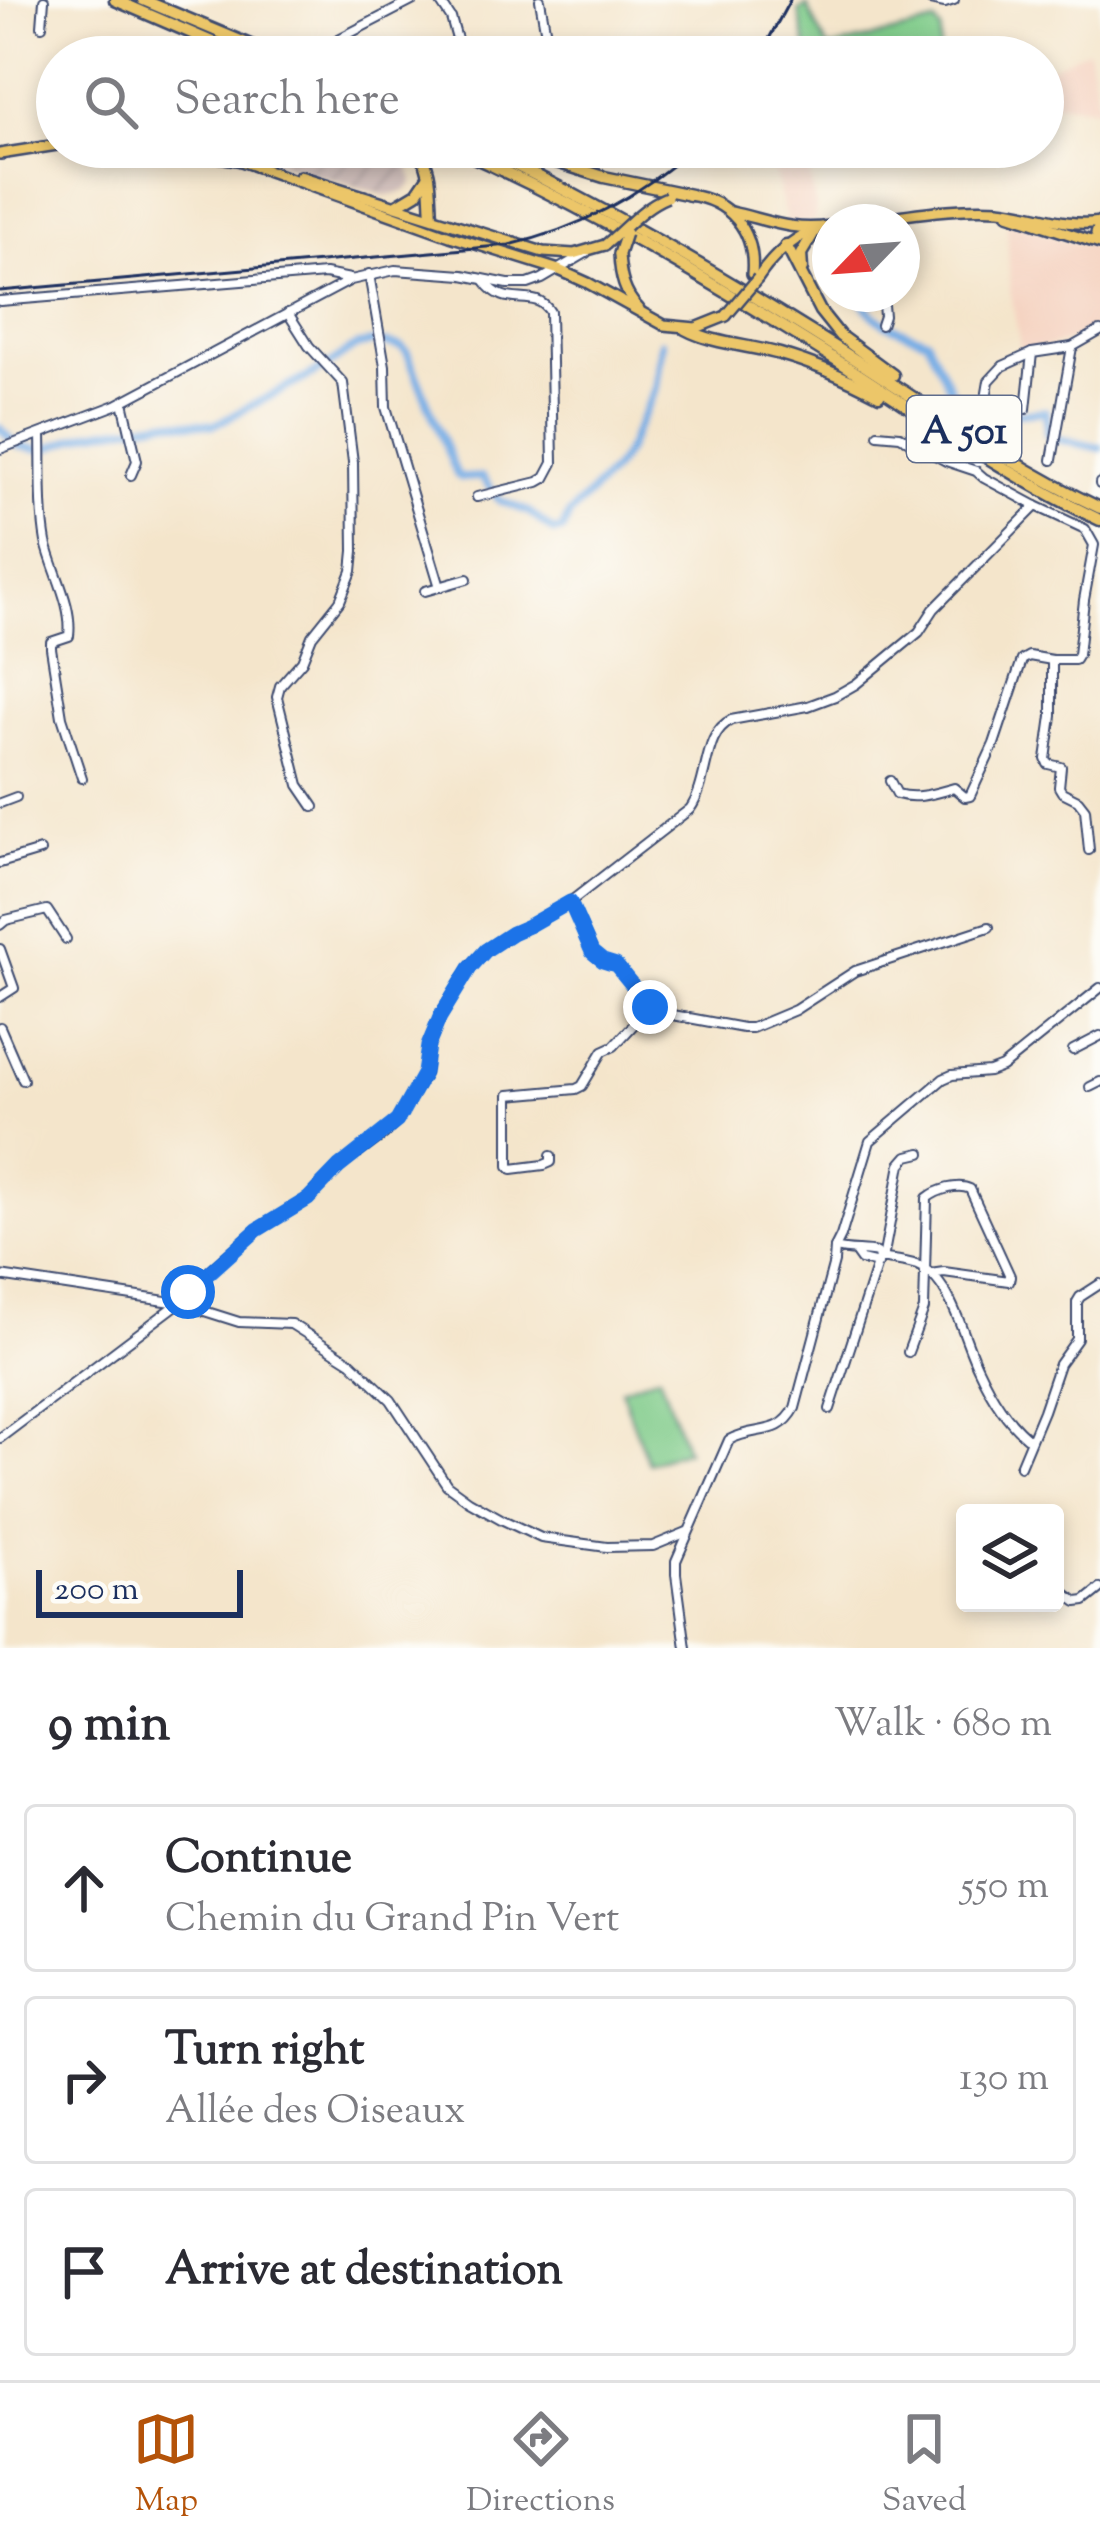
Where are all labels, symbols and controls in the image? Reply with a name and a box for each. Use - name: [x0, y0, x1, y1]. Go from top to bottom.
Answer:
- search box: [36, 36, 1064, 168]
- icon: search: [78, 69, 144, 135]
- text: Search here: [174, 70, 400, 135]
- north arrow: [812, 204, 920, 312]
- road number: A 501: [907, 396, 1021, 462]
- route end: [623, 980, 677, 1034]
- route start: [161, 1265, 215, 1319]
- map controls: [956, 1504, 1064, 1612]
- button: layers: [956, 1504, 1064, 1612]
- scale bar: [36, 1564, 243, 1617]
- text: 200 m: [54, 1567, 139, 1615]
- text: 9 min: [48, 1690, 170, 1763]
- text: Walk · 680 m: [834, 1698, 1052, 1754]
- text: Continue: [165, 1828, 352, 1893]
- icon: ahead: [51, 1855, 117, 1921]
- text: 550 m: [961, 1860, 1049, 1916]
- text: Chemin du Grand Pin Vert: [165, 1893, 619, 1949]
- text: Turn right: [165, 2020, 364, 2085]
- icon: right: [51, 2047, 117, 2113]
- text: 130 m: [959, 2052, 1049, 2108]
- text: Allée des Oiseaux: [165, 2085, 465, 2141]
- icon: arrive: [51, 2239, 117, 2305]
- text: Arrive at destination: [165, 2240, 563, 2305]
- tab: Map: [133, 2406, 199, 2526]
- tab: Directions: [466, 2406, 615, 2526]
- tab: Saved: [882, 2406, 967, 2526]

